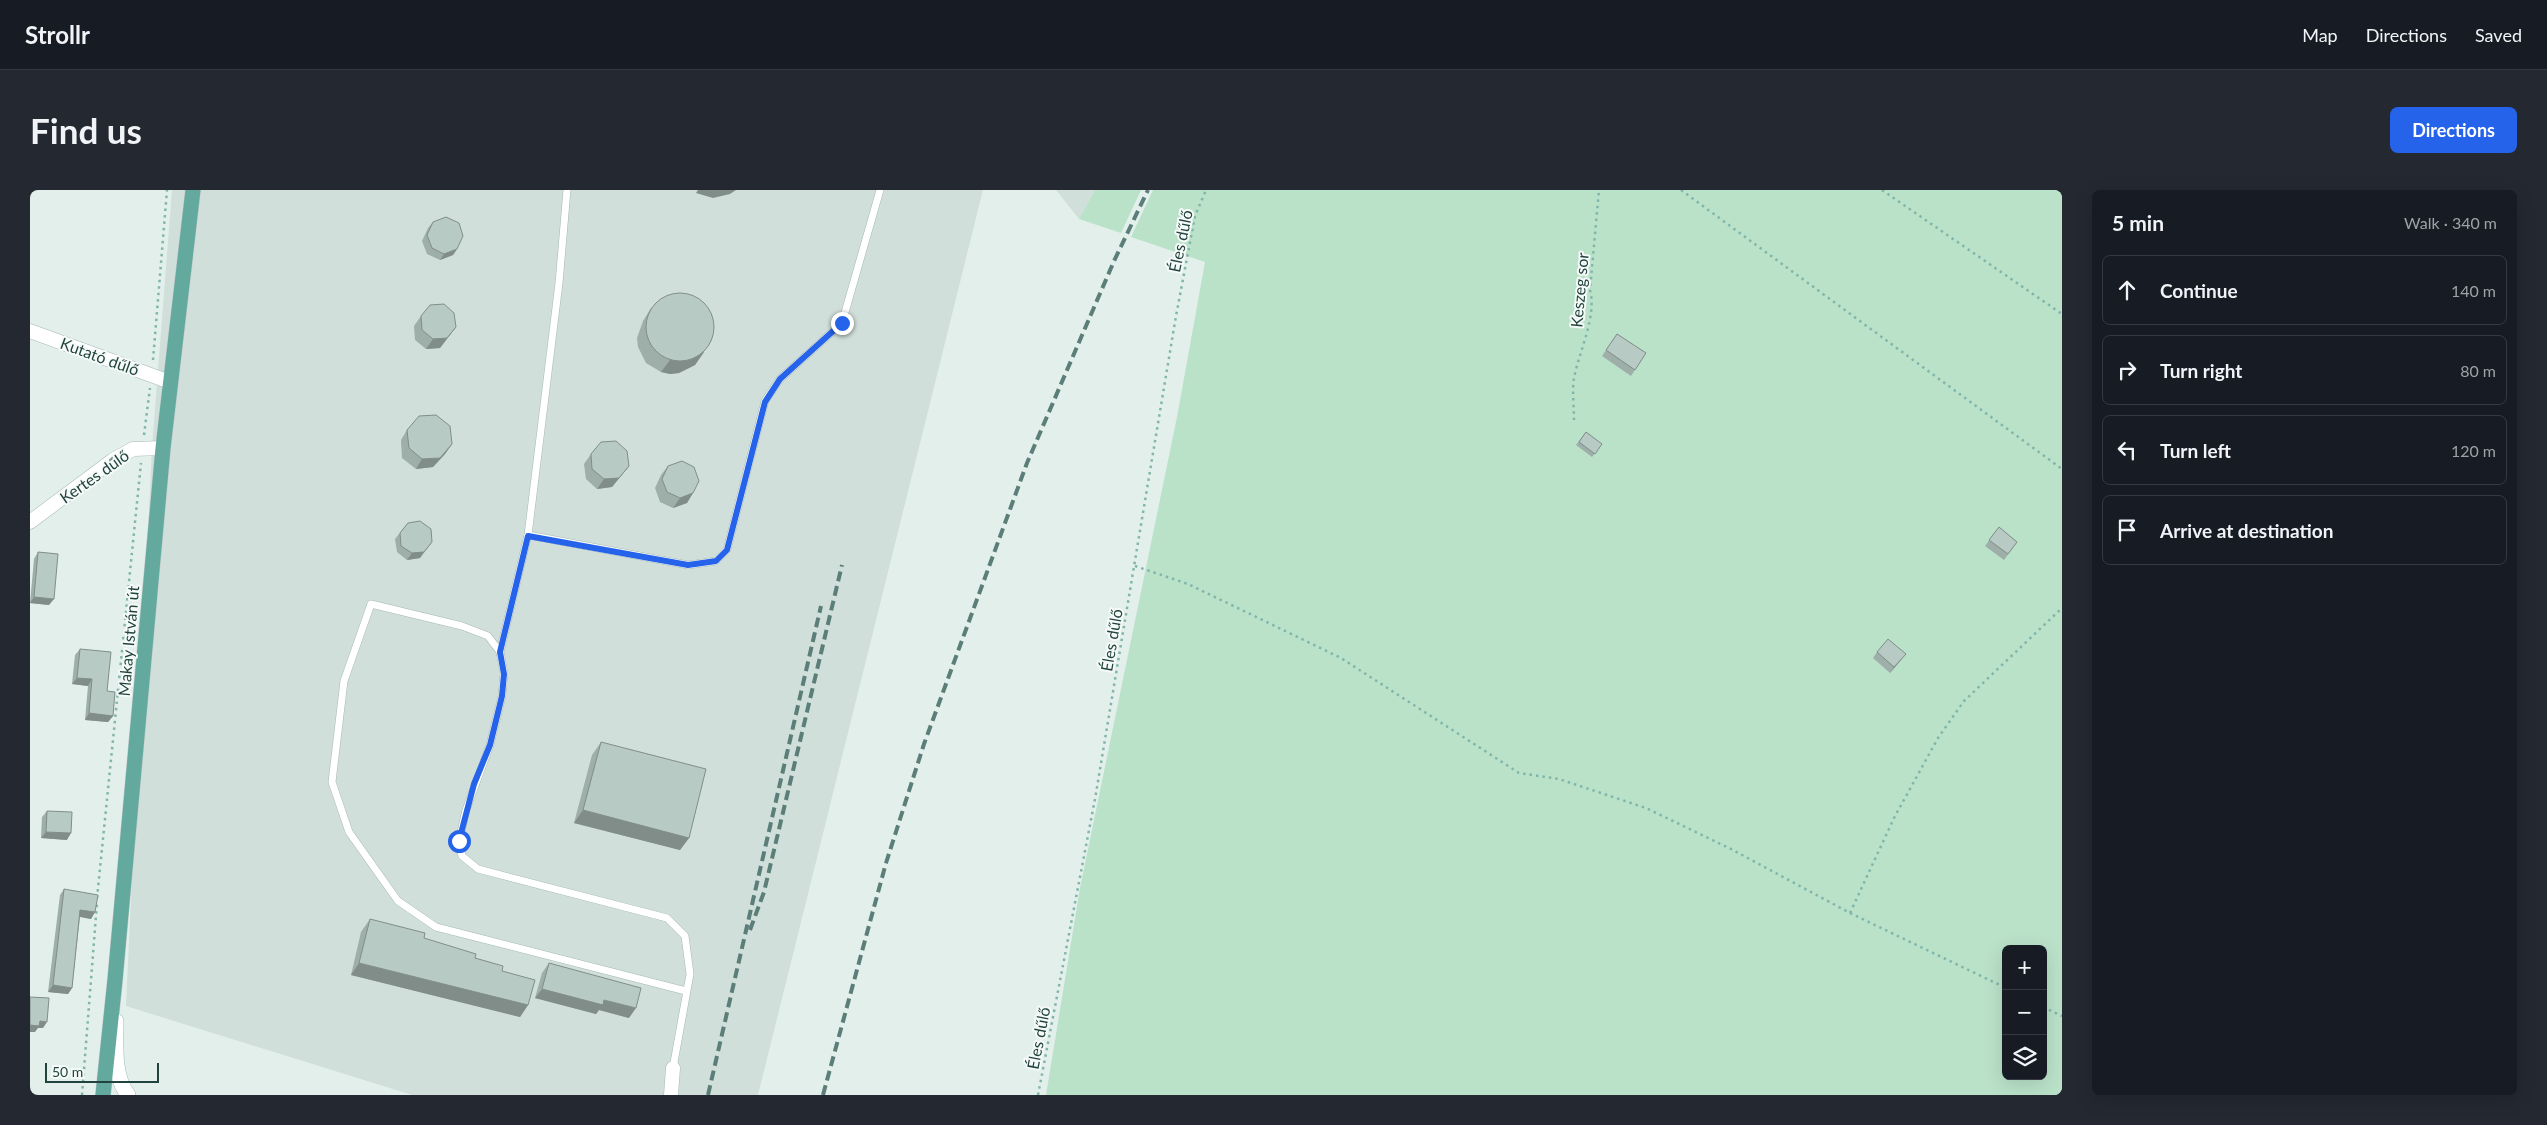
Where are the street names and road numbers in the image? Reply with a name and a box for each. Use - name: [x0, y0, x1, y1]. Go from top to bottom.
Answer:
- street label: Éles dűlő: [1164, 208, 1196, 274]
- street label: Keszeg sor: [1566, 252, 1592, 328]
- street label: Kutató dűlő: [58, 333, 142, 379]
- street label: Kertes dűlő: [56, 445, 132, 507]
- street label: Makay István út: [114, 585, 142, 697]
- street label: Éles dűlő: [1096, 607, 1126, 673]
- street label: Éles dűlő: [1023, 1005, 1053, 1071]

